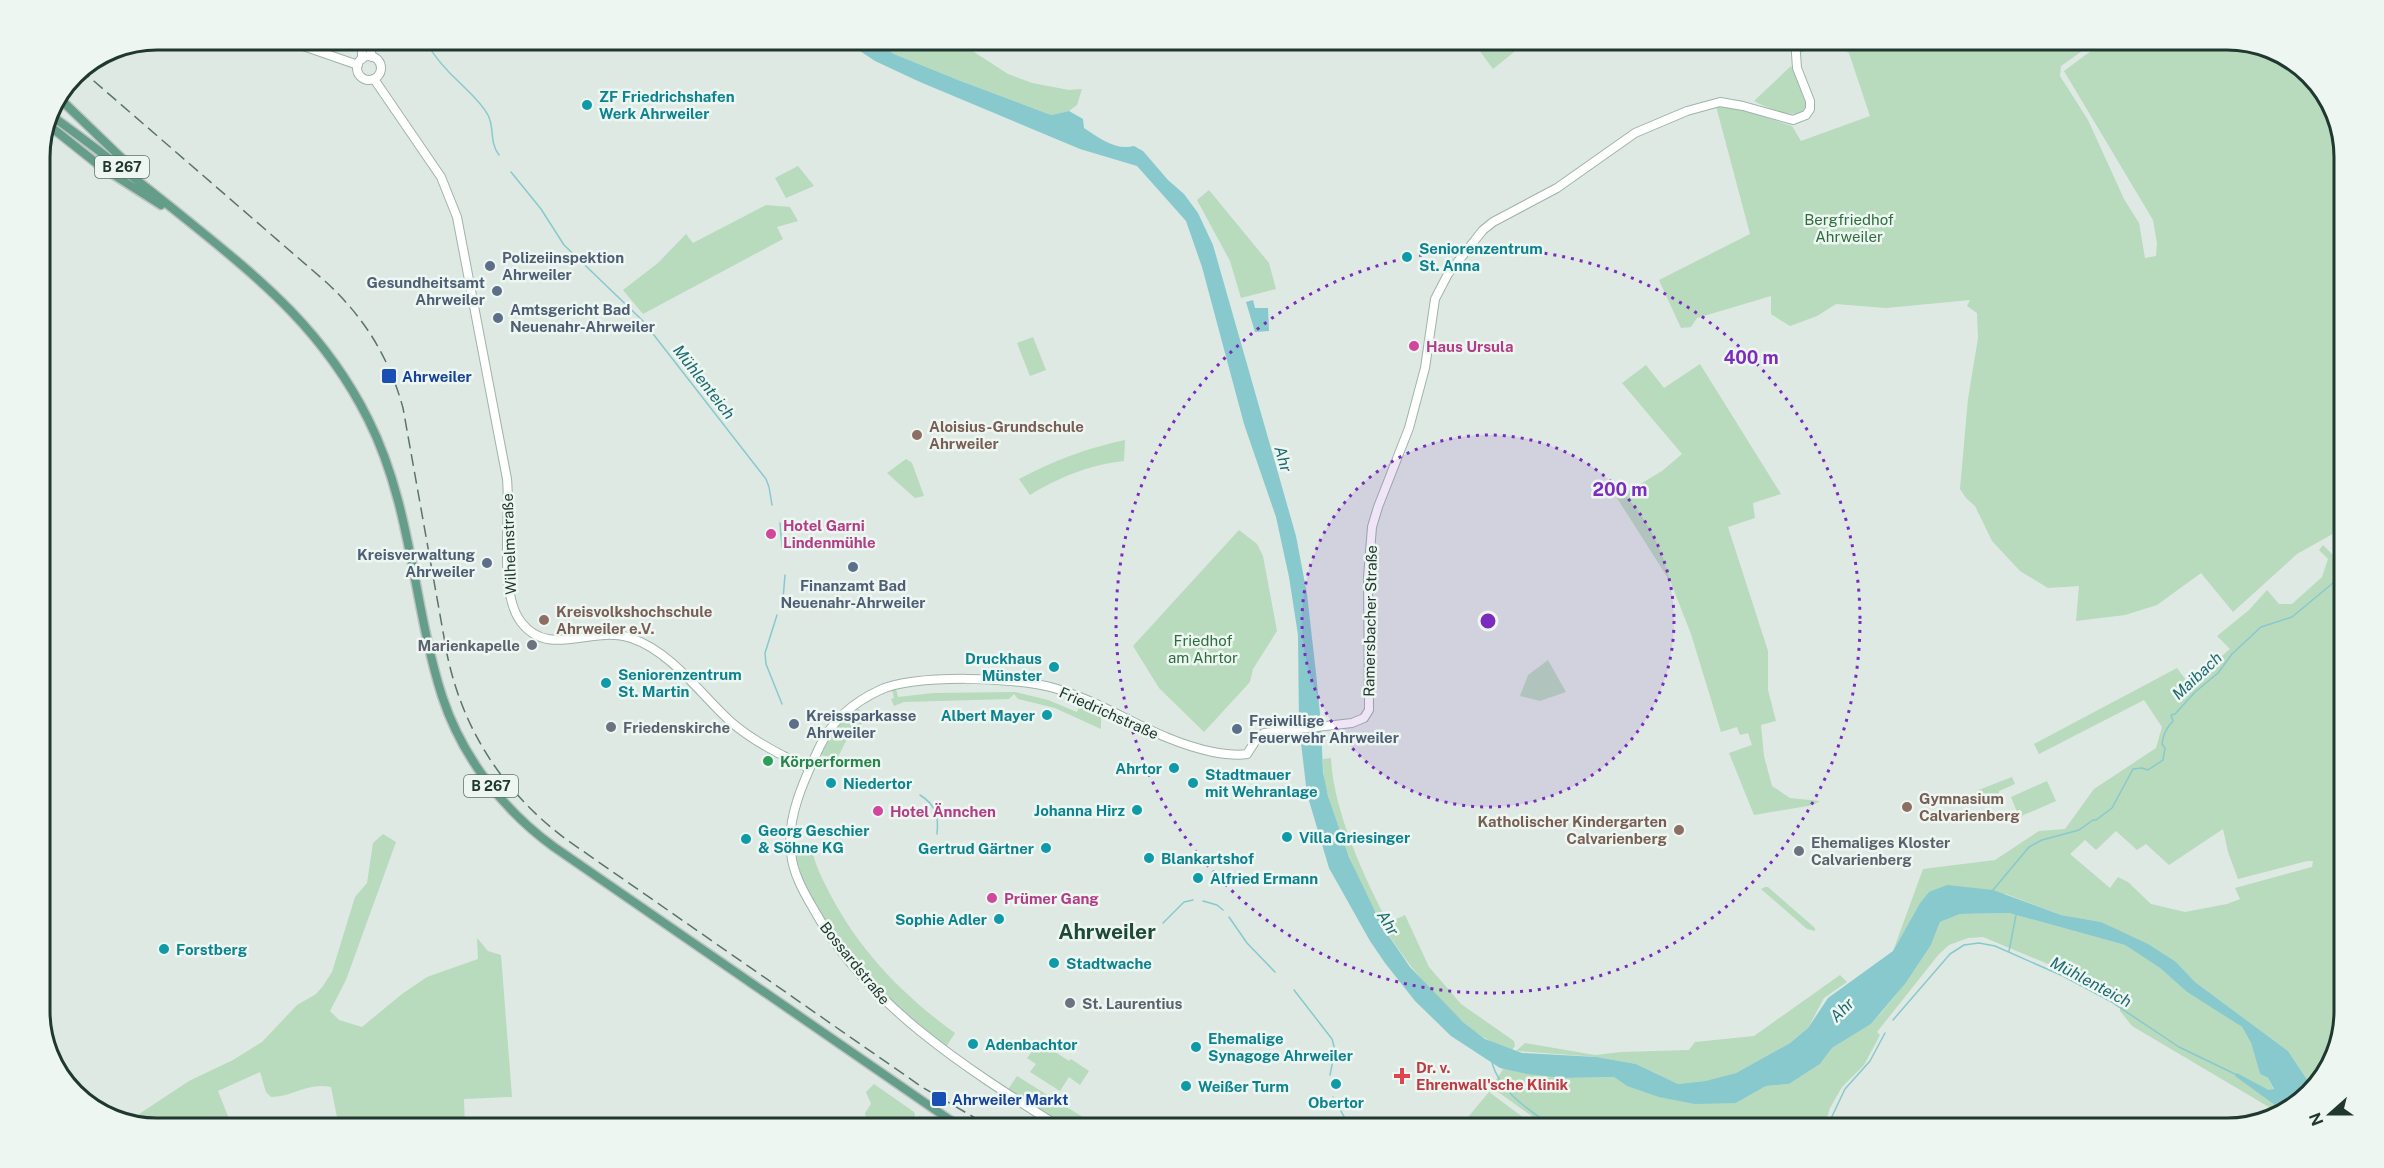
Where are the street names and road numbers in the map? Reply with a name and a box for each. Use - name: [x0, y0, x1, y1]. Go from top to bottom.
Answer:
- road number: B 267: [95, 156, 149, 178]
- street label: Wilhelmstraße: [499, 493, 519, 595]
- street label: Ramersbacher Straße: [1360, 545, 1380, 697]
- street label: Friedrichstraße: [1057, 684, 1161, 742]
- road number: B 267: [464, 775, 518, 797]
- street label: Bossardstraße: [817, 918, 893, 1008]

